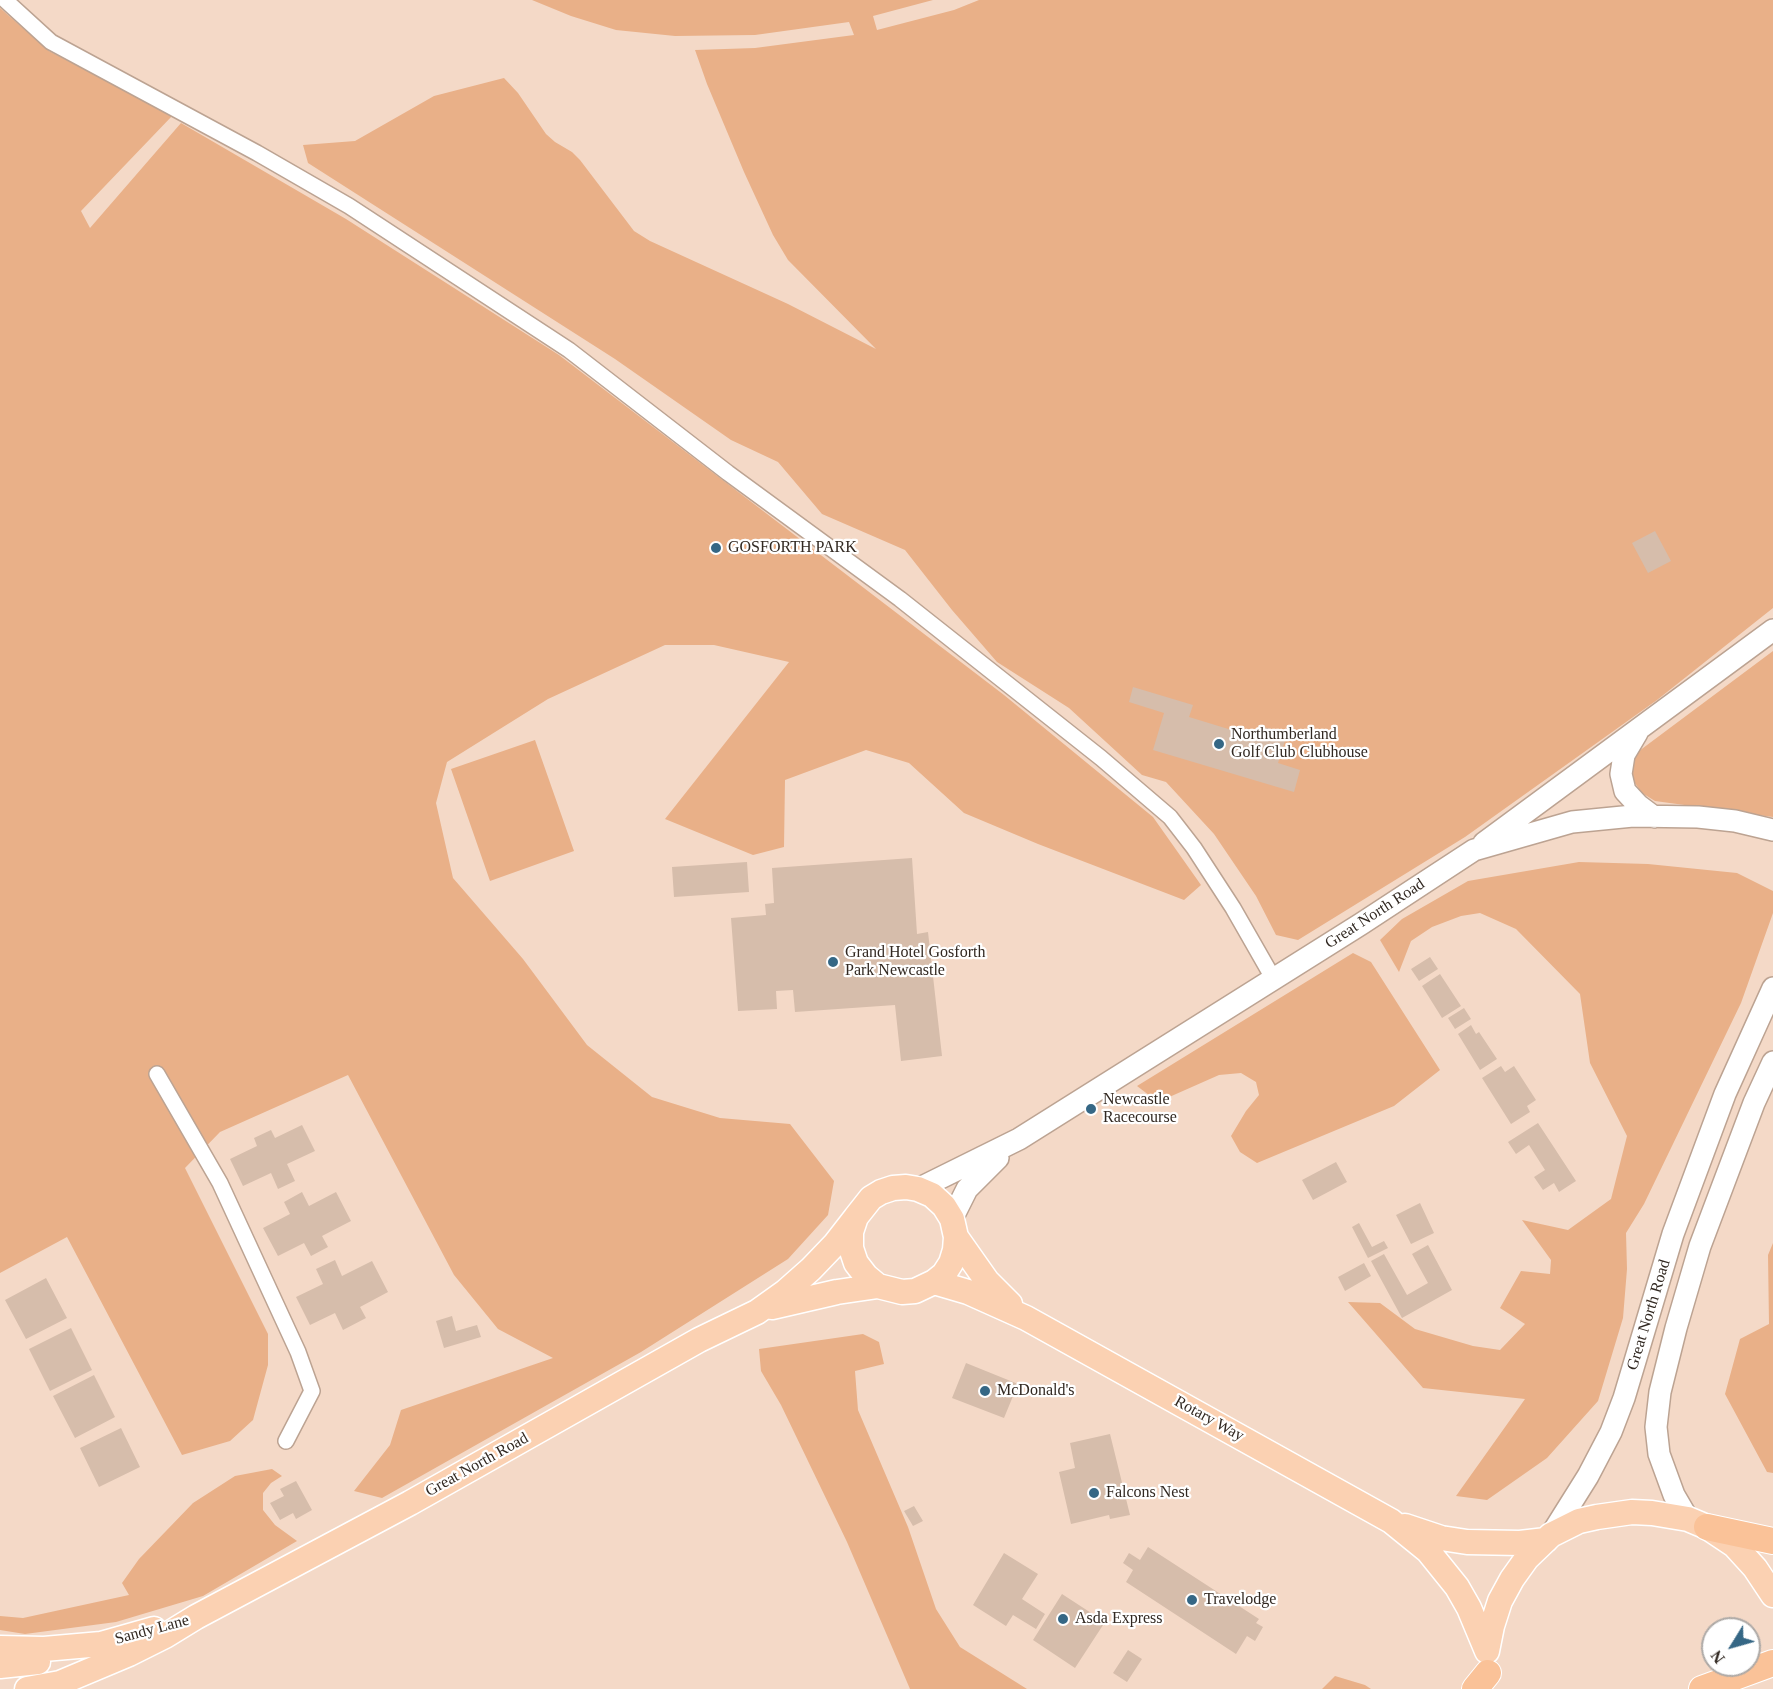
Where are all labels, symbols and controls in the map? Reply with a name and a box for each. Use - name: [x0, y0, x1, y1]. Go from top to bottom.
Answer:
- place label: GOSFORTH PARK: [728, 538, 857, 558]
- marker: GOSFORTH PARK: [709, 541, 723, 555]
- place label: Northumberland Golf Club Clubhouse: [1231, 725, 1368, 763]
- marker: Northumberland Golf Club Clubhouse: [1212, 737, 1226, 751]
- street label: Great North Road: [1322, 875, 1428, 953]
- place label: Grand Hotel Gosforth Park Newcastle: [845, 943, 985, 981]
- marker: Grand Hotel Gosforth Park Newcastle: [826, 955, 840, 969]
- place label: Newcastle Racecourse: [1103, 1090, 1177, 1128]
- marker: Newcastle Racecourse: [1084, 1102, 1098, 1116]
- street label: Great North Road: [1623, 1257, 1675, 1373]
- place label: McDonald's: [997, 1381, 1075, 1401]
- marker: McDonald's: [978, 1384, 992, 1398]
- street label: Rotary Way: [1171, 1392, 1247, 1446]
- street label: Great North Road: [422, 1429, 532, 1501]
- place label: Falcons Nest: [1106, 1483, 1189, 1503]
- marker: Falcons Nest: [1087, 1486, 1101, 1500]
- place label: Travelodge: [1204, 1590, 1276, 1610]
- marker: Travelodge: [1185, 1593, 1199, 1607]
- place label: Asda Express: [1075, 1609, 1163, 1629]
- street label: Sandy Lane: [113, 1611, 191, 1649]
- marker: Asda Express: [1056, 1612, 1070, 1626]
- north arrow: [1701, 1617, 1761, 1677]
- text: N: [1708, 1647, 1728, 1667]

